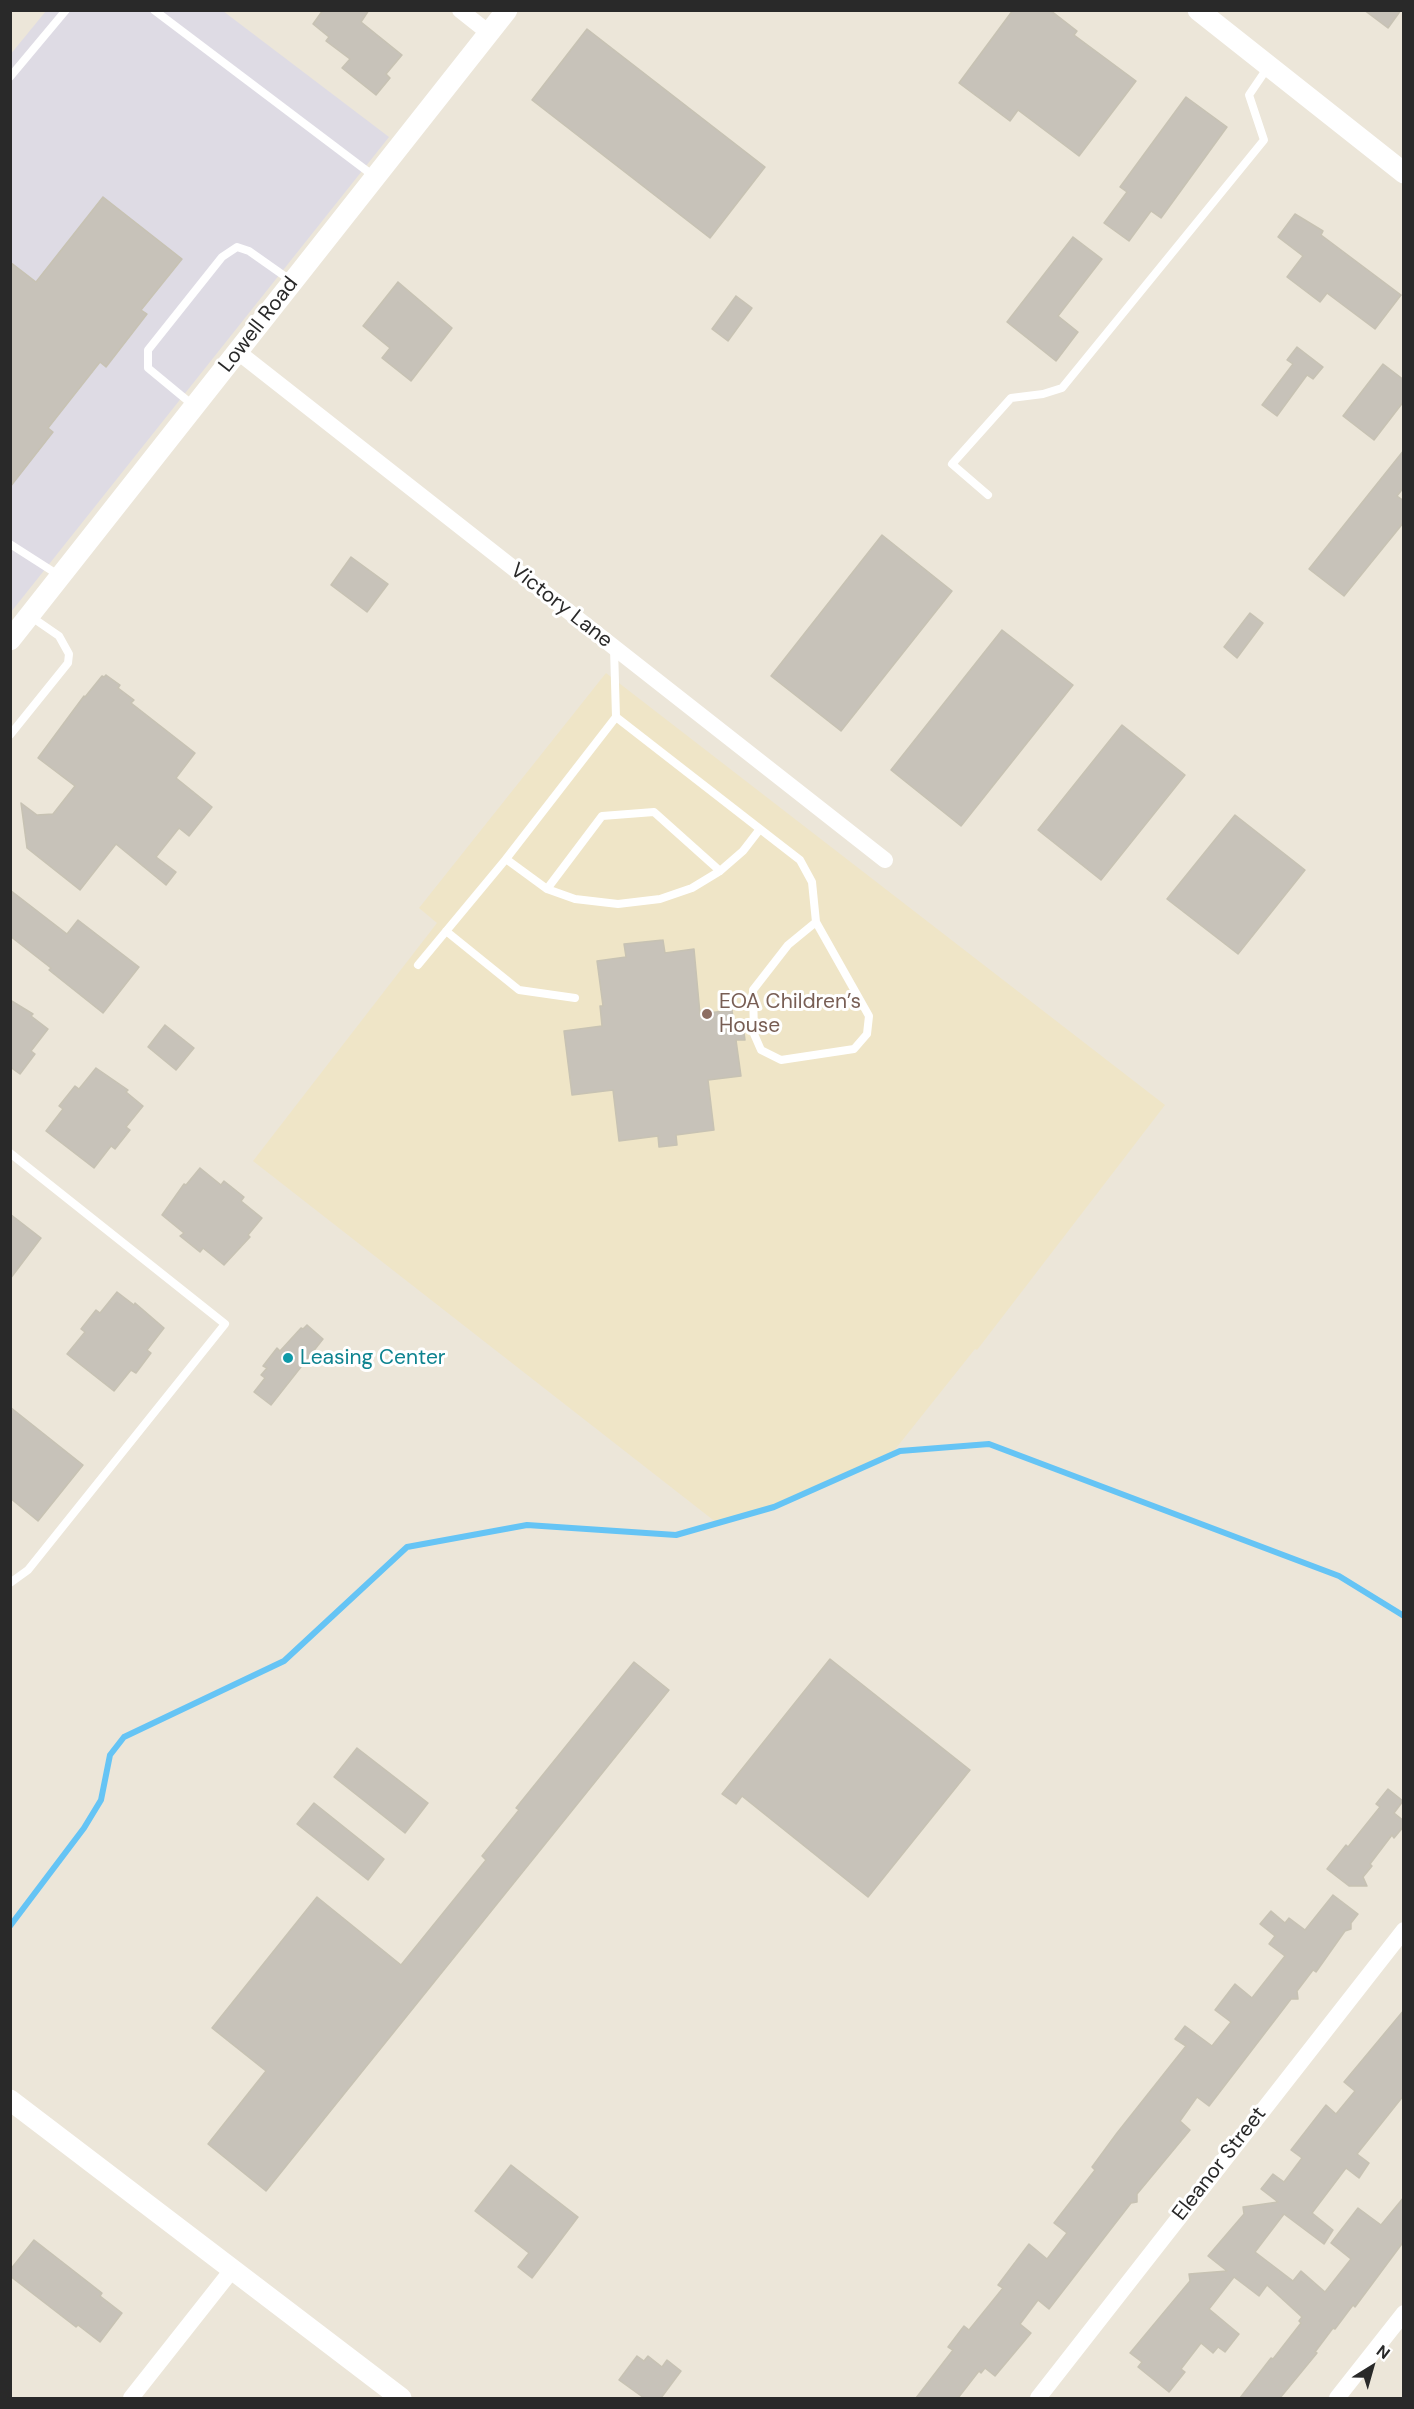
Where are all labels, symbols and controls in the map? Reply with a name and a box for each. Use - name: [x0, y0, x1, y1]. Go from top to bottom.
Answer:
- street label: Lowell Road: [214, 272, 304, 378]
- street label: Victory Lane: [505, 558, 617, 654]
- place label: EOA Children’s House: [719, 989, 861, 1039]
- marker: EOA Children’s House: [700, 1007, 714, 1021]
- place label: Leasing Center: [300, 1345, 446, 1371]
- marker: Leasing Center: [281, 1351, 295, 1365]
- street label: Eleanor Street: [1168, 2102, 1272, 2226]
- north arrow: [1342, 2337, 1402, 2397]
- text: N: [1372, 2340, 1394, 2364]

